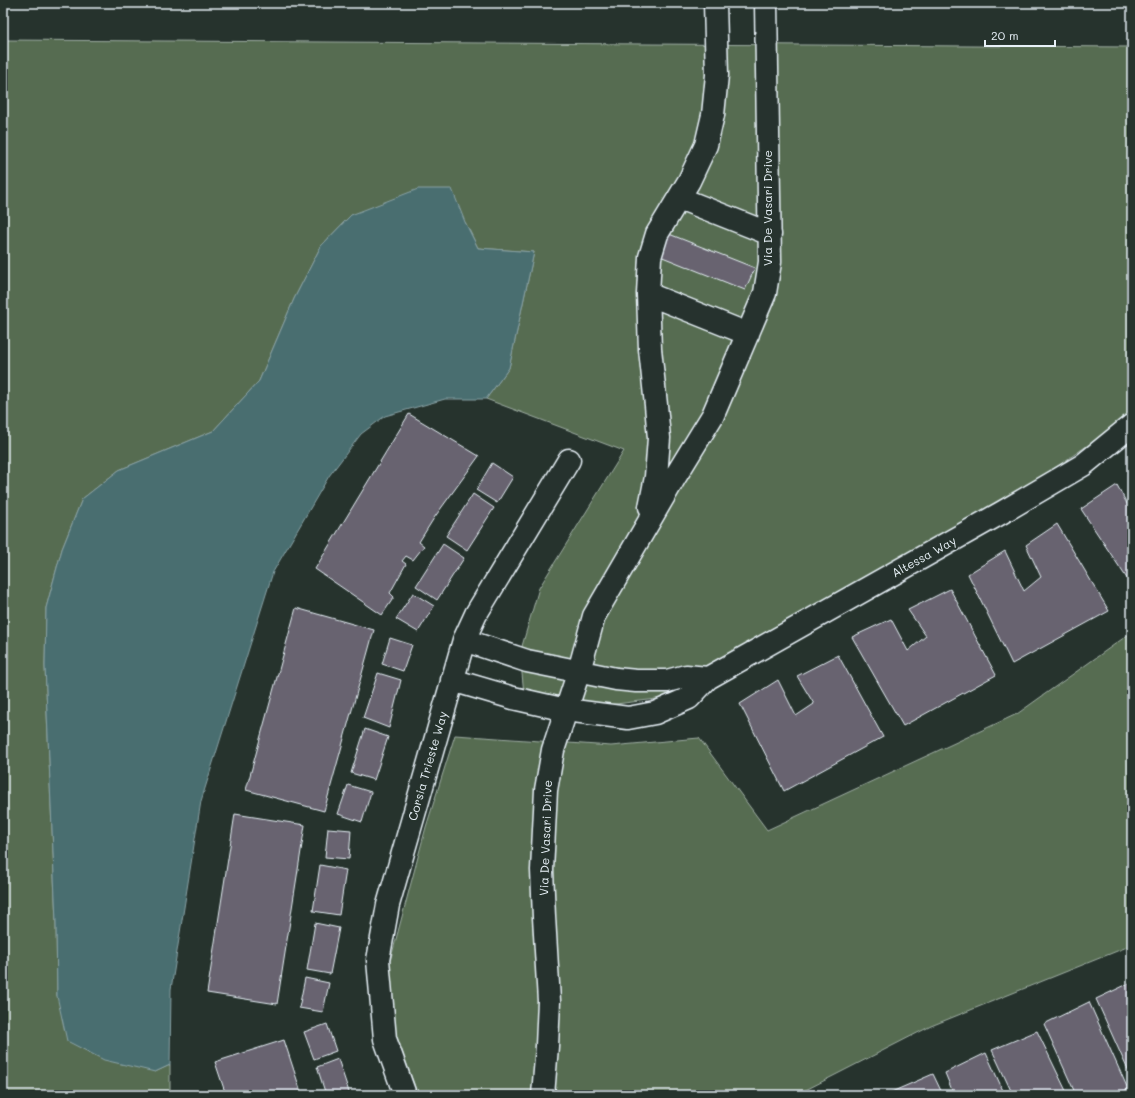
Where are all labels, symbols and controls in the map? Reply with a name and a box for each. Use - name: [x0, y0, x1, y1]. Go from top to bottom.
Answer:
- scale bar: [985, 22, 1055, 48]
- text: 20 m: [991, 27, 1019, 43]
- street label: Via De Vasari Drive: [759, 150, 775, 266]
- street label: Altessa Way: [888, 532, 959, 580]
- street label: Corsia Trieste Way: [404, 709, 450, 822]
- street label: Via De Vasari Drive: [535, 780, 555, 896]

